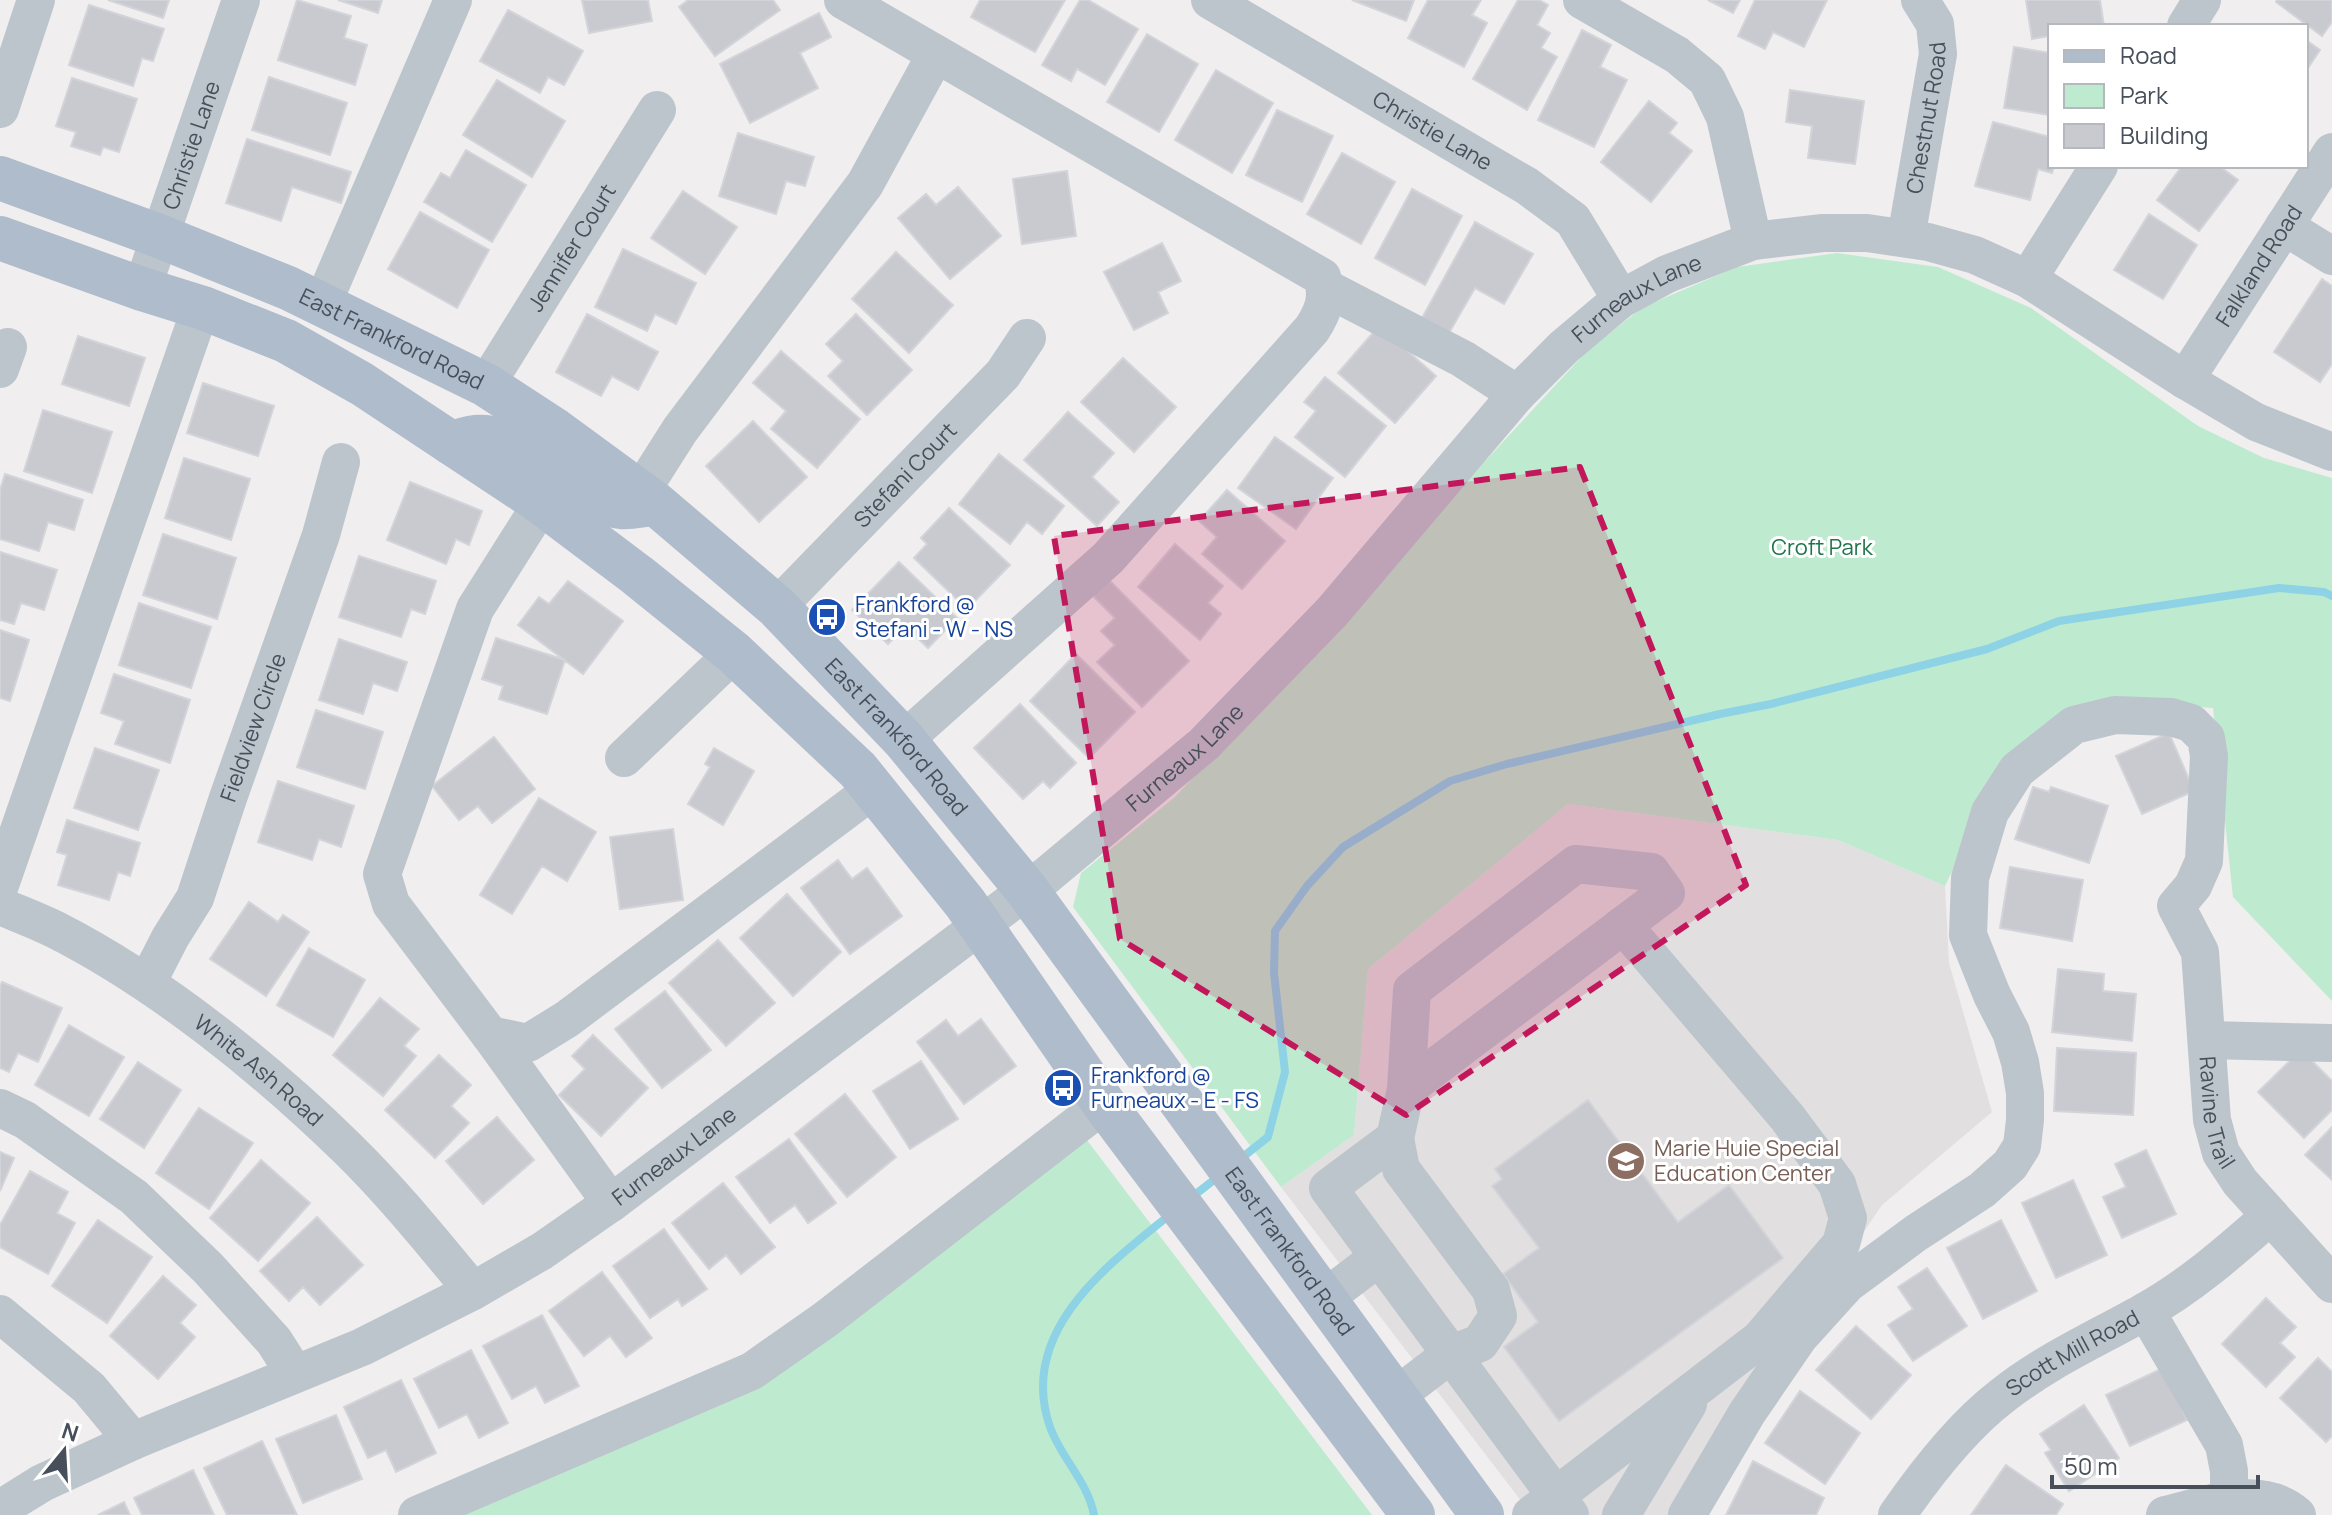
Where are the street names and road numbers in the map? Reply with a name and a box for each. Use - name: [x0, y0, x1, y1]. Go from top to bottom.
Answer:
- street label: Chestnut Road: [1899, 41, 1953, 196]
- street label: Christie Lane: [155, 77, 227, 213]
- street label: Christie Lane: [1367, 84, 1498, 177]
- street label: Jennifer Court: [520, 178, 623, 317]
- street label: Falkland Road: [2208, 199, 2309, 332]
- street label: Furneaux Lane: [1565, 247, 1706, 349]
- street label: East Frankford Road: [295, 281, 489, 397]
- street label: Stefani Court: [847, 416, 963, 534]
- street label: Fieldview Circle: [213, 649, 293, 806]
- street label: East Frankford Road: [818, 651, 975, 822]
- street label: Furneaux Lane: [1119, 697, 1250, 818]
- street label: White Ash Road: [188, 1007, 330, 1133]
- street label: Ravine Trail: [2192, 1055, 2242, 1175]
- street label: Furneaux Lane: [606, 1099, 742, 1212]
- street label: East Frankford Road: [1218, 1161, 1362, 1342]
- street label: Scott Mill Road: [1999, 1303, 2144, 1403]

